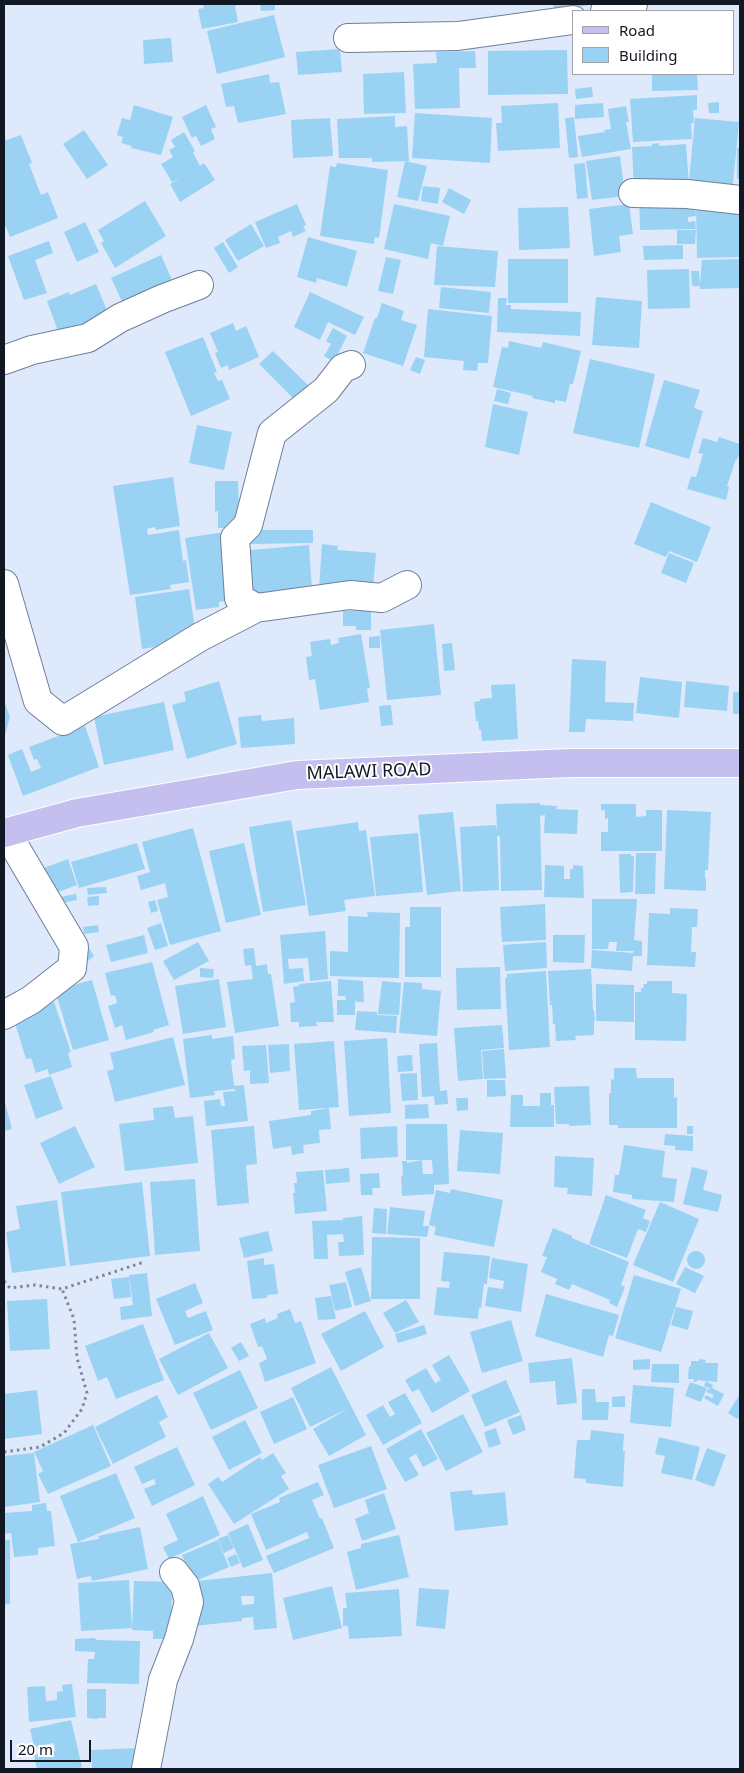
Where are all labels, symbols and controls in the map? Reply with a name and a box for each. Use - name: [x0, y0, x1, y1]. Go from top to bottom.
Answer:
- legend: [572, 10, 734, 75]
- text: Road: [619, 20, 655, 40]
- text: Building: [619, 45, 677, 65]
- street label: MALAWI ROAD: [306, 759, 432, 785]
- scale bar: [12, 1730, 94, 1762]
- text: 20 m: [18, 1739, 53, 1759]

